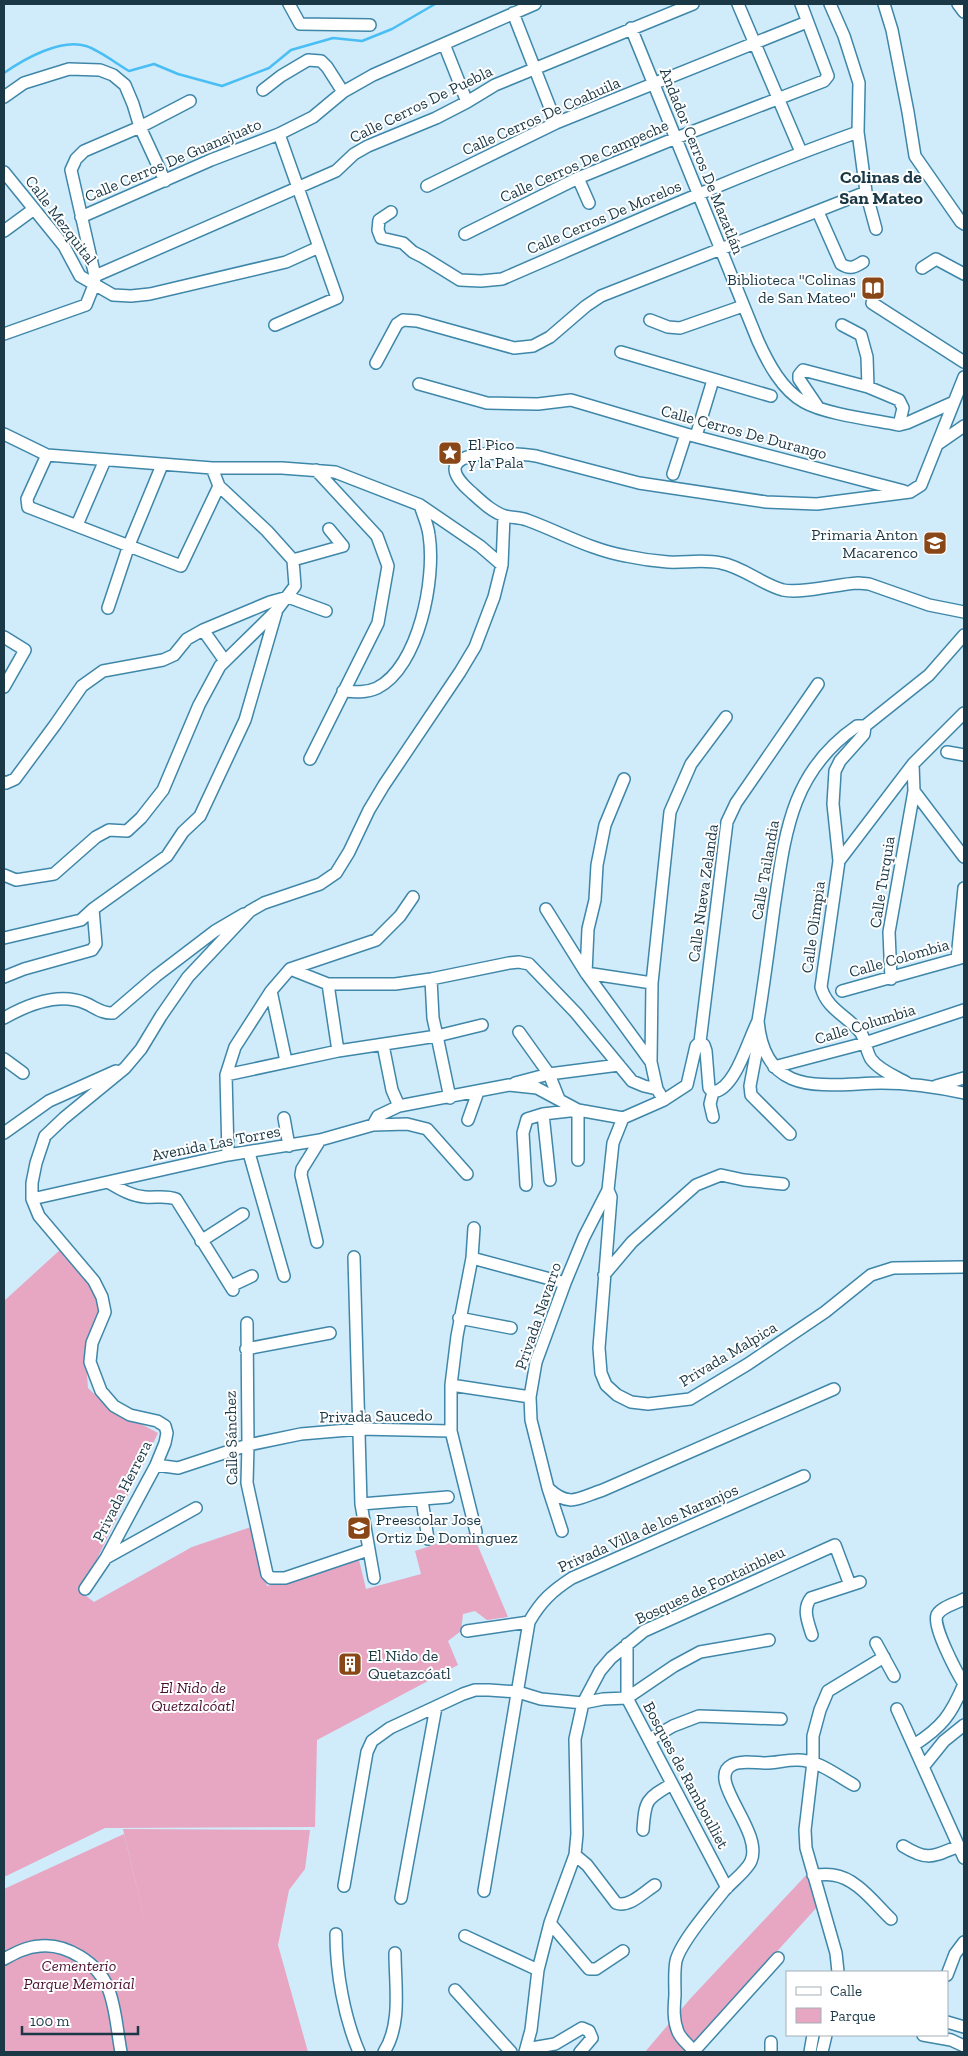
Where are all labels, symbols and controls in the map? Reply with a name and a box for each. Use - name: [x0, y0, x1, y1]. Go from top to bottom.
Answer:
- street label: Calle Cerros De Puebla: [346, 61, 496, 147]
- street label: Andador Cerros De Mazatlán: [656, 65, 749, 258]
- street label: Calle Cerros De Coahuila: [459, 72, 623, 159]
- street label: Calle Cerros De Guanajuato: [82, 114, 264, 206]
- street label: Calle Cerros De Campeche: [497, 115, 671, 207]
- district label: Colinas de San Mateo: [839, 166, 923, 209]
- street label: Calle Mezquital: [21, 172, 101, 268]
- street label: Calle Cerros De Morelos: [524, 176, 684, 258]
- place label: Biblioteca "Colinas de San Mateo": [727, 270, 856, 307]
- library icon: Biblioteca "Colinas de San Mateo": [860, 275, 886, 301]
- street label: Calle Cerros De Durango: [659, 401, 829, 463]
- place label: El Pico y la Pala: [468, 435, 524, 472]
- place icon: El Pico y la Pala: [437, 440, 463, 466]
- place label: Primaria Anton Macarenco: [811, 525, 919, 562]
- school or university icon: Primaria Anton Macarenco: [922, 530, 948, 556]
- street label: Calle Tailandia: [747, 818, 783, 922]
- street label: Calle Nueva Zelanda: [684, 822, 722, 963]
- street label: Calle Turquia: [865, 834, 899, 929]
- street label: Calle Olimpia: [797, 879, 829, 974]
- street label: Calle Colombia: [847, 935, 952, 981]
- street label: Calle Columbia: [812, 1000, 918, 1048]
- street label: Avenida Las Torres: [150, 1121, 282, 1165]
- street label: Privada Navarro: [511, 1260, 565, 1372]
- street label: Privada Malpica: [676, 1317, 780, 1391]
- street label: Calle Sánchez: [221, 1391, 241, 1485]
- street label: Privada Saucedo: [319, 1406, 433, 1426]
- street label: Privada Herrera: [88, 1437, 156, 1545]
- street label: Privada Villa de los Naranjos: [555, 1480, 741, 1576]
- place label: Preescolar Jose Ortiz De Dominguez: [376, 1510, 518, 1547]
- school or university icon: Preescolar Jose Ortiz De Dominguez: [346, 1515, 372, 1541]
- street label: Bosques de Fontainbleu: [632, 1542, 788, 1628]
- place label: El Nido de Quetazcóatl: [368, 1646, 451, 1683]
- building icon: El Nido de Quetazcóatl: [337, 1651, 363, 1677]
- park label: El Nido de Quetzalcóatl: [151, 1678, 235, 1715]
- street label: Bosques de Ramboulliet: [639, 1698, 733, 1852]
- park label: Cementerio Parque Memorial: [23, 1956, 135, 1993]
- legend: [786, 1971, 948, 2036]
- text: Calle: [830, 1982, 862, 2000]
- scale bar: [22, 2004, 139, 2036]
- text: Parque: [830, 2007, 876, 2025]
- text: 100 m: [30, 2012, 69, 2030]

